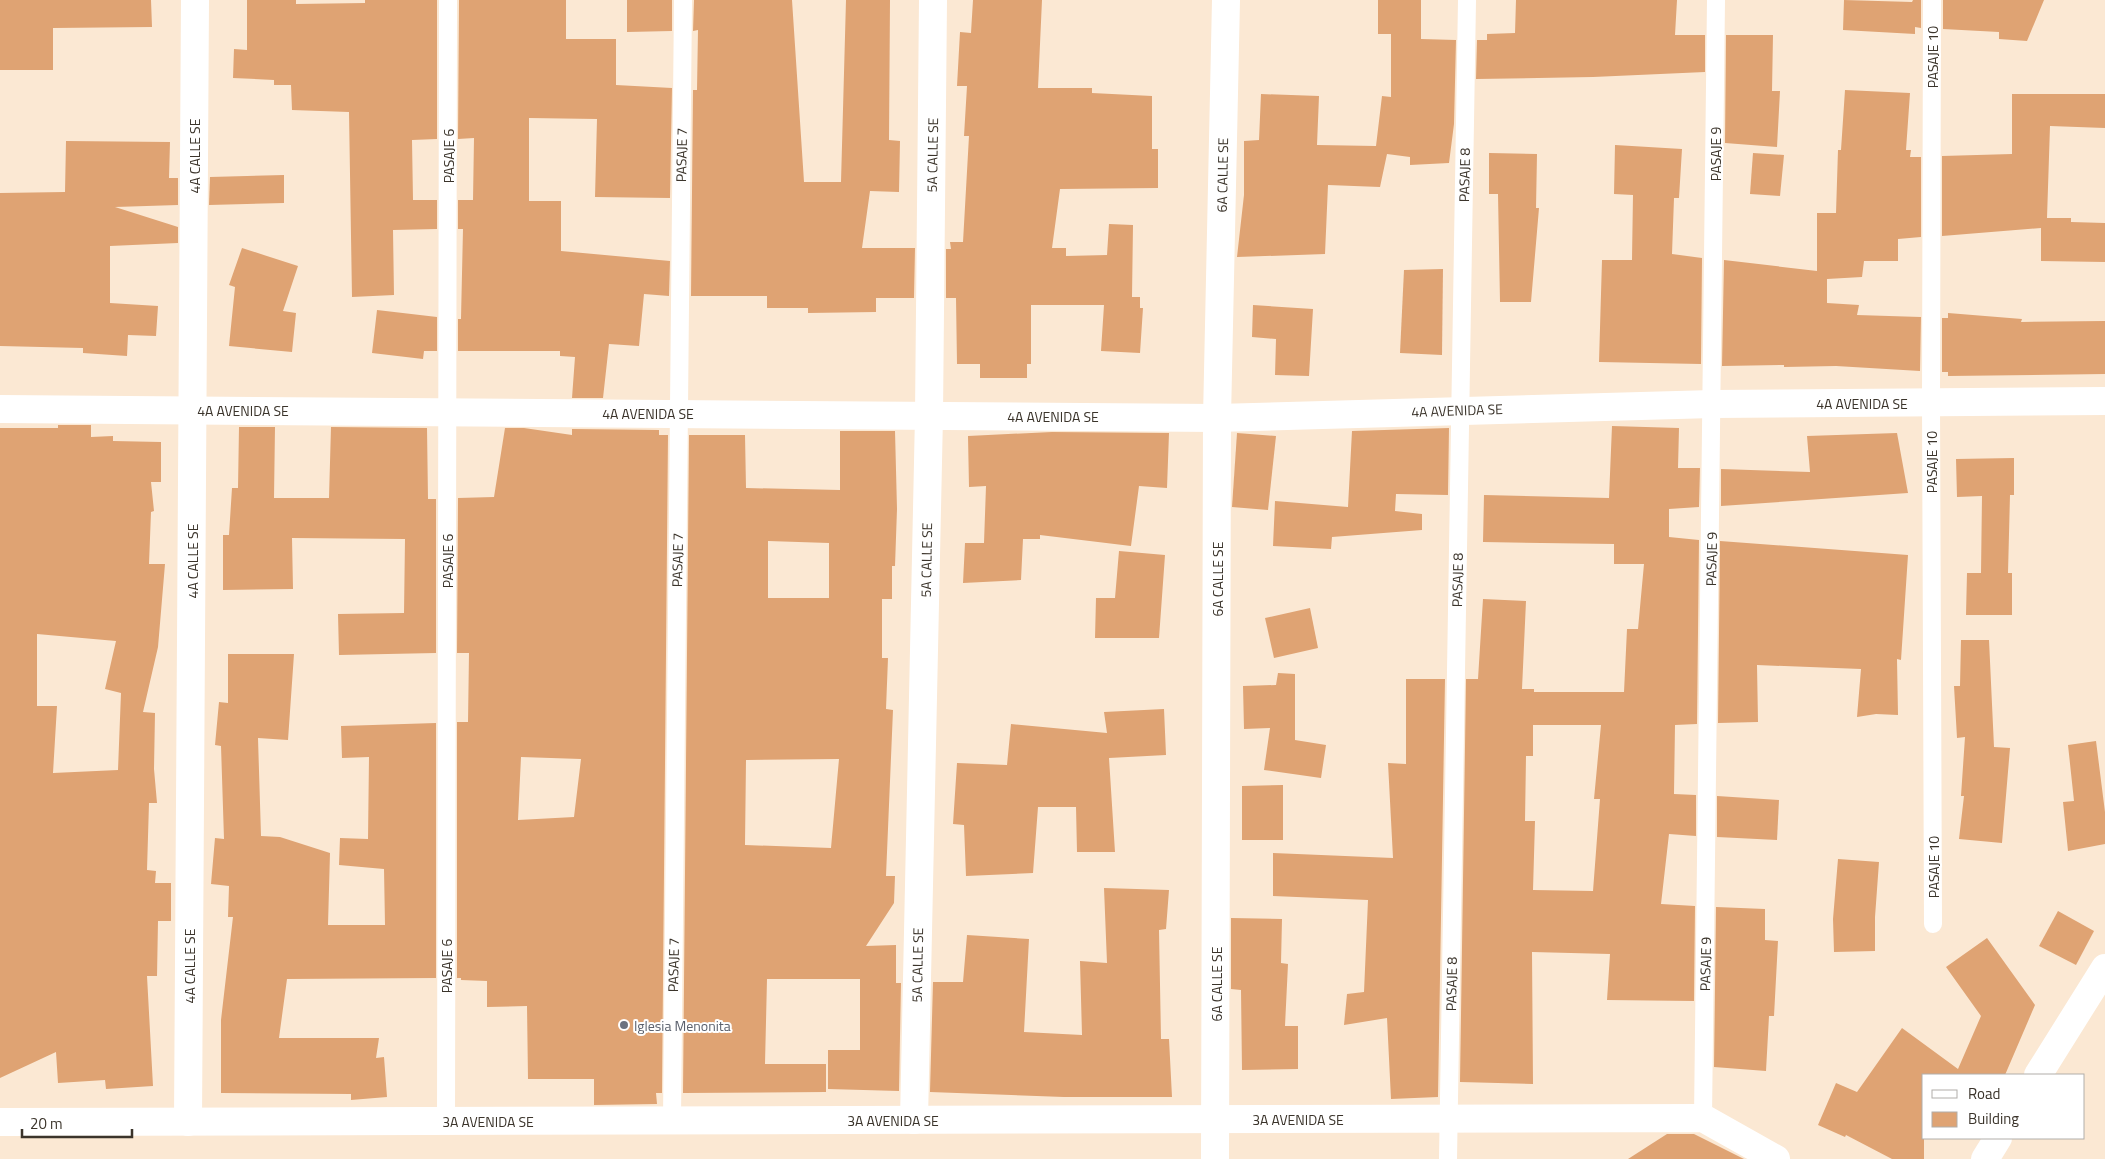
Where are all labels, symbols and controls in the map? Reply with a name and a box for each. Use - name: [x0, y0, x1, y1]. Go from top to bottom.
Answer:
- street label: PASAJE 10: [1922, 26, 1943, 88]
- street label: 5A CALLE SE: [921, 117, 943, 193]
- street label: 4A CALLE SE: [184, 118, 205, 193]
- street label: PASAJE 9: [1705, 127, 1726, 181]
- street label: PASAJE 7: [670, 128, 692, 182]
- street label: PASAJE 6: [438, 129, 459, 183]
- street label: 6A CALLE SE: [1211, 137, 1233, 213]
- street label: PASAJE 8: [1453, 147, 1475, 202]
- street label: 4A AVENIDA SE: [1816, 393, 1908, 414]
- street label: 4A AVENIDA SE: [1411, 398, 1503, 422]
- street label: 4A AVENIDA SE: [197, 400, 289, 421]
- street label: 4A AVENIDA SE: [602, 403, 694, 424]
- street label: 4A AVENIDA SE: [1007, 406, 1099, 427]
- street label: PASAJE 10: [1921, 431, 1942, 493]
- street label: 5A CALLE SE: [915, 522, 937, 598]
- street label: 4A CALLE SE: [182, 523, 203, 598]
- street label: PASAJE 9: [1700, 531, 1722, 586]
- street label: PASAJE 7: [666, 533, 688, 587]
- street label: PASAJE 6: [437, 534, 458, 588]
- street label: 6A CALLE SE: [1207, 541, 1228, 616]
- street label: PASAJE 8: [1446, 552, 1468, 607]
- street label: PASAJE 10: [1923, 836, 1944, 898]
- street label: 5A CALLE SE: [906, 927, 928, 1003]
- street label: 4A CALLE SE: [179, 928, 200, 1003]
- street label: PASAJE 9: [1694, 936, 1716, 991]
- street label: PASAJE 7: [662, 938, 684, 992]
- street label: PASAJE 6: [436, 939, 457, 993]
- street label: 6A CALLE SE: [1206, 946, 1227, 1021]
- street label: PASAJE 8: [1440, 956, 1462, 1011]
- place label: Iglesia Menonita: [634, 1015, 731, 1036]
- marker: Iglesia Menonita: [618, 1019, 630, 1031]
- legend: [1922, 1074, 2085, 1139]
- text: Road: [1968, 1082, 2000, 1105]
- scale bar: [22, 1106, 132, 1138]
- text: Building: [1968, 1107, 2019, 1130]
- street label: 3A AVENIDA SE: [1252, 1109, 1344, 1130]
- street label: 3A AVENIDA SE: [847, 1110, 939, 1131]
- street label: 3A AVENIDA SE: [442, 1111, 534, 1132]
- text: 20 m: [30, 1112, 63, 1135]

